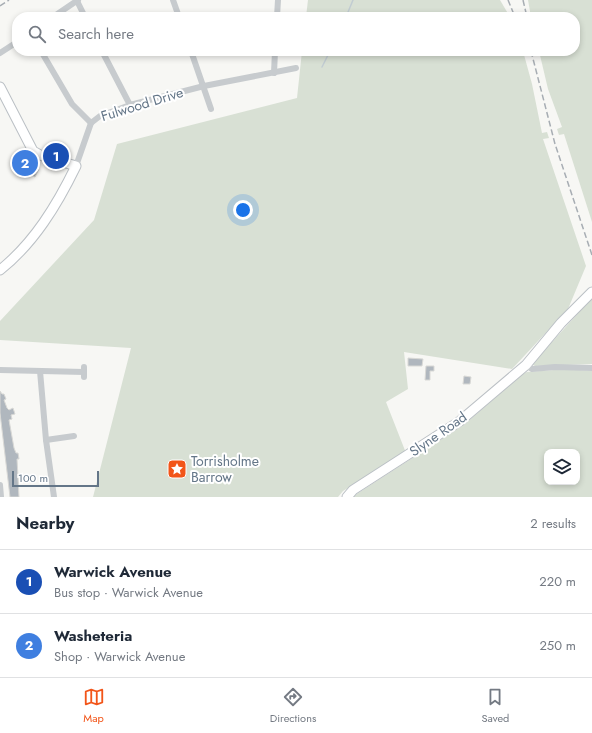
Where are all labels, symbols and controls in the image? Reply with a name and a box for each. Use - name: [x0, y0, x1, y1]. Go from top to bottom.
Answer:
- search box: [12, 12, 580, 56]
- icon: search: [26, 23, 48, 45]
- text: Search here: [58, 23, 134, 45]
- street label: Fulwood Drive: [98, 82, 186, 126]
- pin: 1: [43, 141, 69, 171]
- pin: 2: [12, 148, 38, 178]
- your location: [233, 200, 253, 220]
- street label: Slyne Road: [405, 407, 471, 461]
- map controls: [544, 449, 580, 485]
- button: layers: [544, 449, 580, 485]
- place label: Torrisholme Barrow: [191, 451, 259, 487]
- place icon: Torrisholme Barrow: [166, 458, 188, 480]
- scale bar: [12, 469, 99, 488]
- text: 100 m: [18, 470, 48, 486]
- text: Nearby: [16, 511, 74, 535]
- text: 2 results: [530, 514, 576, 533]
- text: Warwick Avenue: [54, 561, 172, 583]
- text: 1: [26, 572, 32, 591]
- text: 220 m: [539, 572, 576, 591]
- text: Bus stop · Warwick Avenue: [54, 583, 203, 602]
- text: Washeteria: [54, 625, 132, 647]
- text: 2: [25, 636, 33, 655]
- text: 250 m: [539, 636, 576, 655]
- text: Shop · Warwick Avenue: [54, 647, 185, 666]
- tab: Map: [83, 686, 105, 726]
- tab: Directions: [270, 686, 316, 726]
- tab: Saved: [482, 686, 509, 726]

